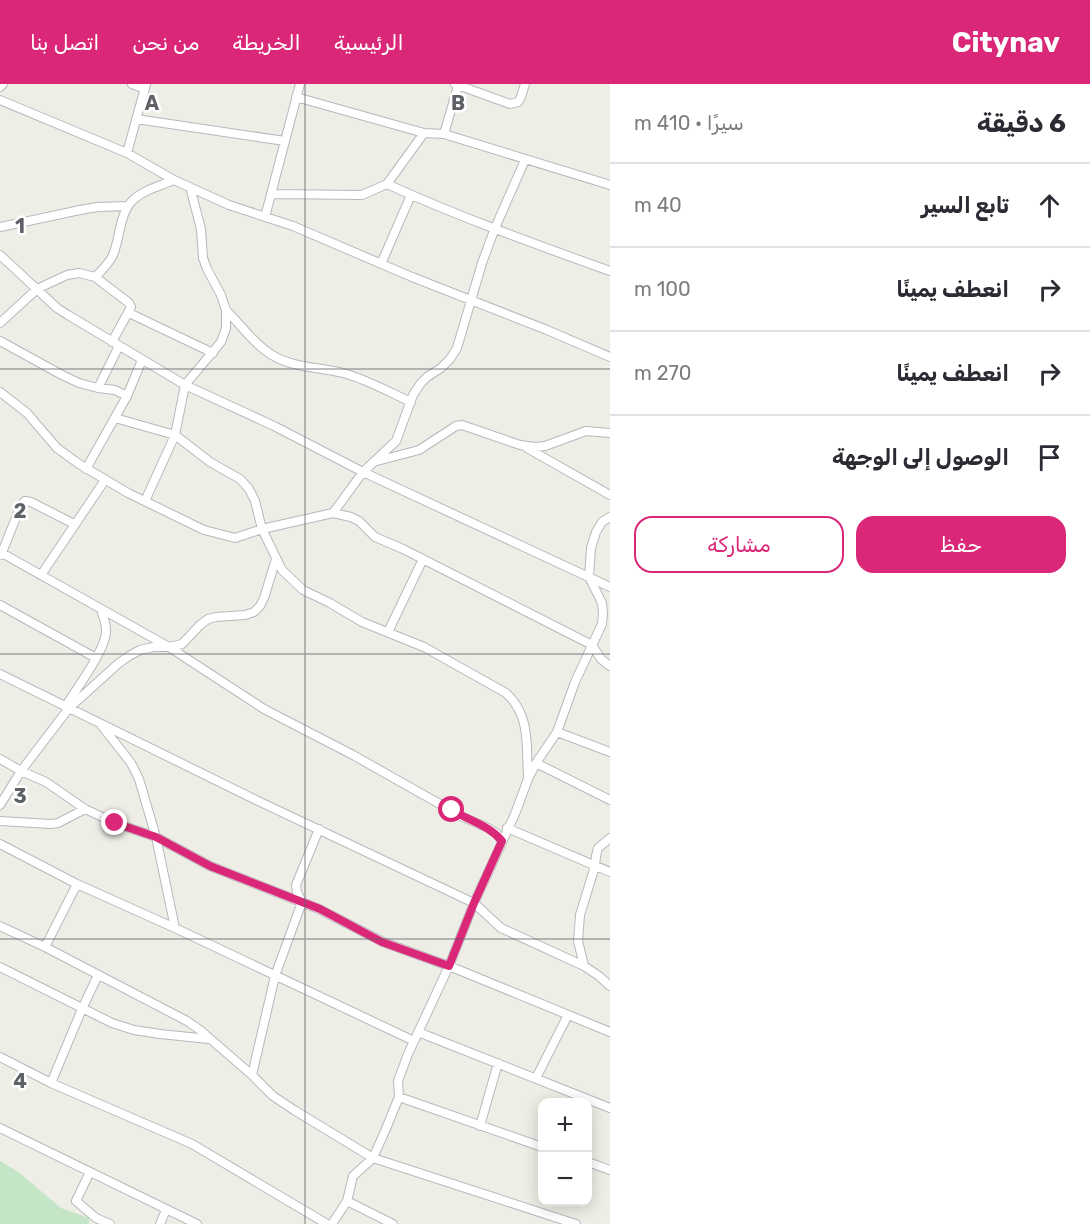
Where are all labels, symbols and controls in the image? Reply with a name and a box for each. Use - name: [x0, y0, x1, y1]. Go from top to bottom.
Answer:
- text: Citynav: [952, 26, 1060, 59]
- text: اتصل بنا: [30, 30, 99, 55]
- text: من نحن: [132, 30, 199, 55]
- text: الخريطة: [232, 30, 301, 55]
- text: الرئيسية: [334, 30, 404, 55]
- text: A: [145, 91, 160, 115]
- text: B: [451, 91, 465, 115]
- text: 6 دقيقة: [977, 108, 1066, 139]
- text: سيرًا · 410 m: [634, 111, 744, 135]
- icon: ahead: [1033, 189, 1066, 222]
- text: تابع السير: [921, 192, 1009, 219]
- text: 40 m: [634, 193, 682, 217]
- text: 1: [15, 214, 25, 238]
- icon: right: [1033, 273, 1066, 306]
- text: انعطف يمينًا: [896, 276, 1009, 303]
- text: 100 m: [634, 277, 691, 301]
- icon: right: [1033, 357, 1066, 390]
- text: انعطف يمينًا: [896, 360, 1009, 387]
- text: 270 m: [634, 361, 691, 385]
- icon: arrive: [1033, 441, 1066, 474]
- text: الوصول إلى الوجهة: [832, 444, 1009, 471]
- text: 2: [14, 499, 27, 523]
- button: مشاركة: [634, 516, 844, 573]
- button: حفظ: [856, 516, 1066, 573]
- text: 3: [13, 784, 27, 808]
- route start: [438, 796, 464, 822]
- route end: [101, 809, 127, 835]
- text: 4: [13, 1069, 27, 1093]
- map controls: [538, 1098, 592, 1206]
- button: +: [538, 1098, 592, 1152]
- button: −: [538, 1152, 592, 1206]

